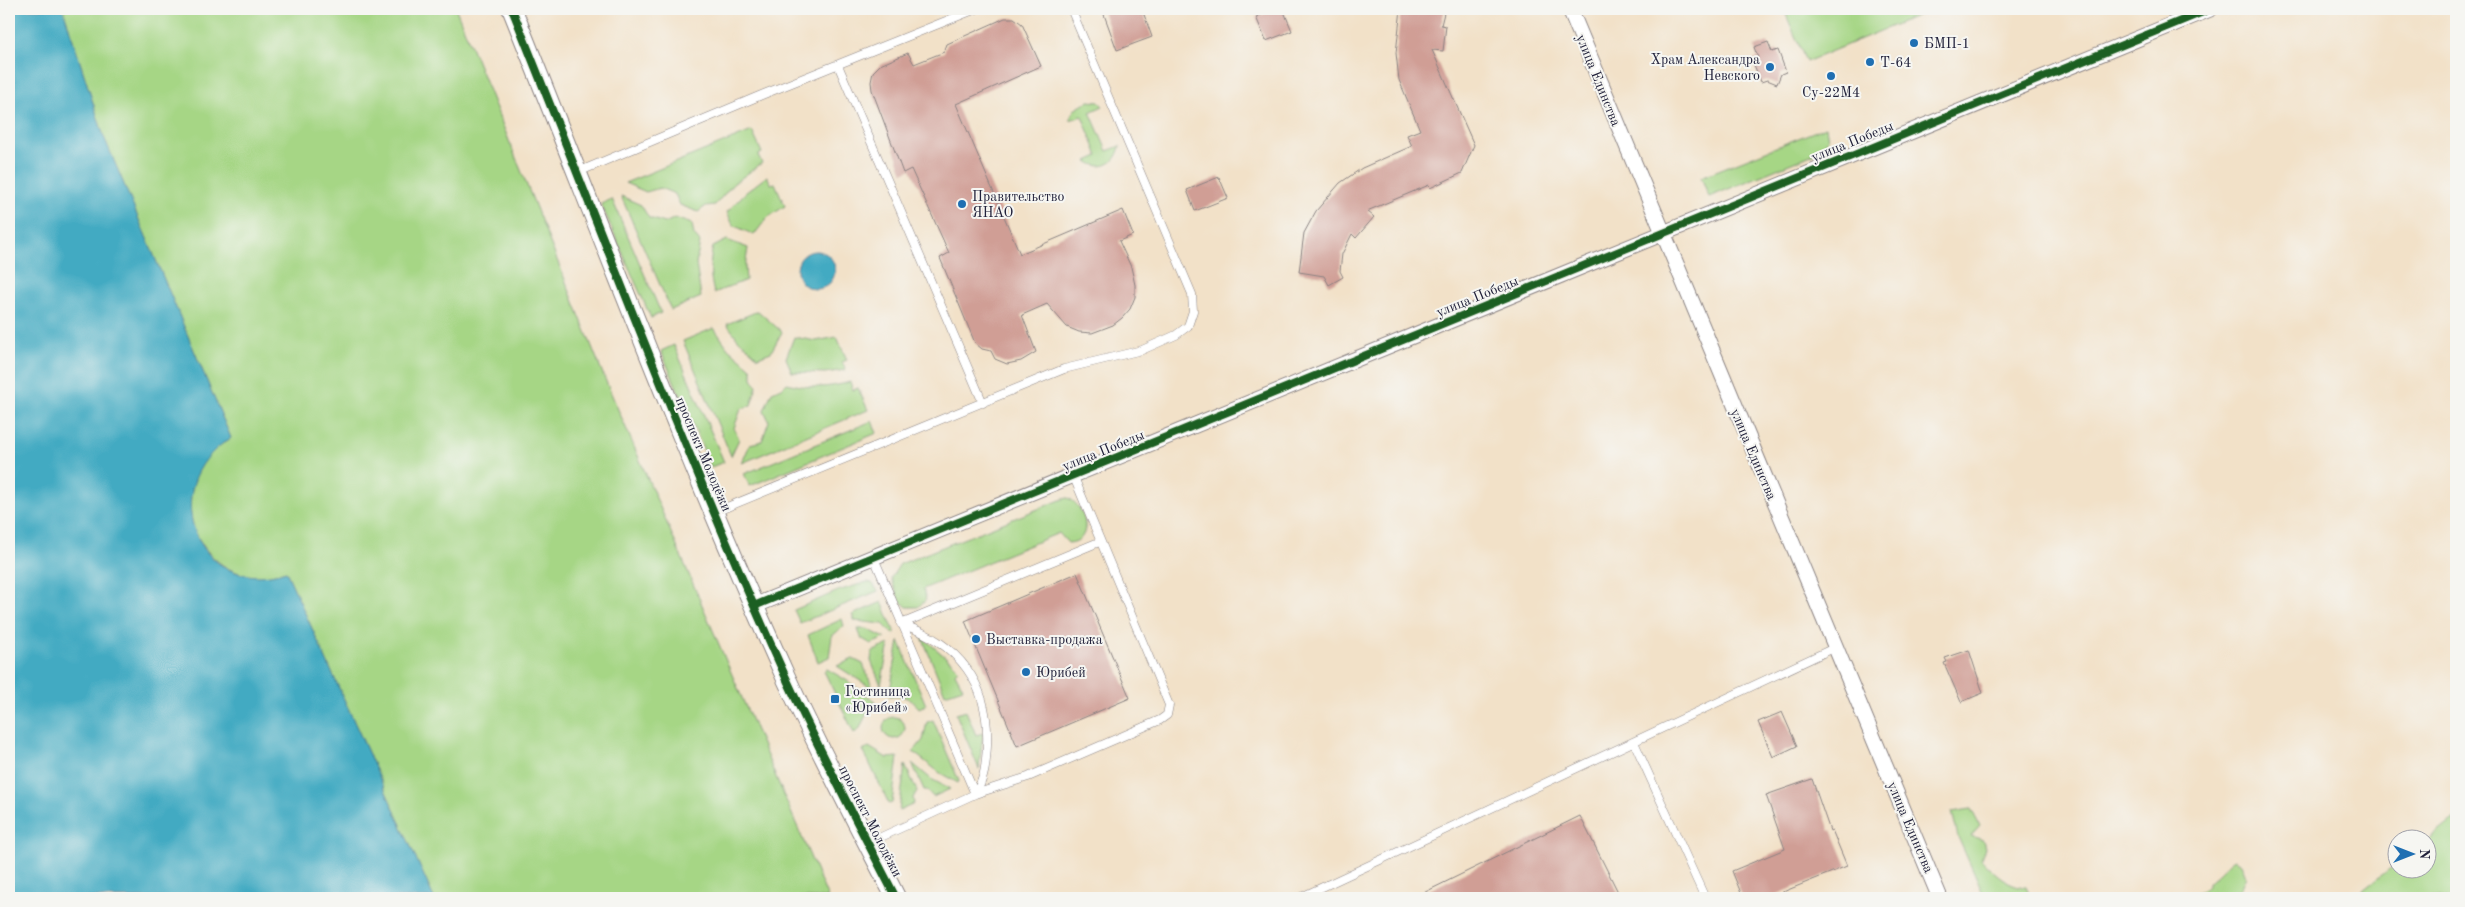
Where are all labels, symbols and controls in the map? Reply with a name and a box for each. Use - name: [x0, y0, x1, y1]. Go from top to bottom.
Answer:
- street label: улица Единства: [1573, 32, 1623, 128]
- marker: БМП-1: [1908, 37, 1920, 49]
- place label: БМП-1: [1924, 37, 1970, 51]
- place label: Храм Александра Невского: [1650, 53, 1760, 83]
- marker: Т-64: [1864, 56, 1876, 68]
- place label: Т-64: [1880, 56, 1911, 70]
- marker: Храм Александра Невского: [1764, 61, 1776, 73]
- marker: Су-22М4: [1825, 70, 1837, 82]
- place label: Су-22М4: [1802, 86, 1860, 100]
- street label: улица Победы: [1809, 119, 1895, 165]
- place label: Правительство ЯНАО: [972, 190, 1065, 220]
- marker: Правительство ЯНАО: [956, 198, 968, 210]
- street label: улица Победы: [1434, 274, 1520, 320]
- street label: проспект Молодёжи: [673, 395, 734, 514]
- street label: улица Единства: [1728, 407, 1779, 502]
- street label: улица Победы: [1060, 428, 1146, 474]
- marker: Выставка-продажа: [970, 633, 982, 645]
- place label: Выставка-продажа: [986, 633, 1103, 647]
- marker: Юрибей: [1020, 666, 1032, 678]
- place label: Юрибей: [1036, 666, 1086, 680]
- place label: Гостиница «Юрибей»: [845, 685, 910, 715]
- marker: Гостиница «Юрибей»: [829, 693, 841, 705]
- street label: проспект Молодёжи: [836, 764, 904, 879]
- street label: улица Единства: [1885, 780, 1936, 875]
- north arrow: [2388, 830, 2438, 880]
- text: N: [2417, 849, 2431, 860]

